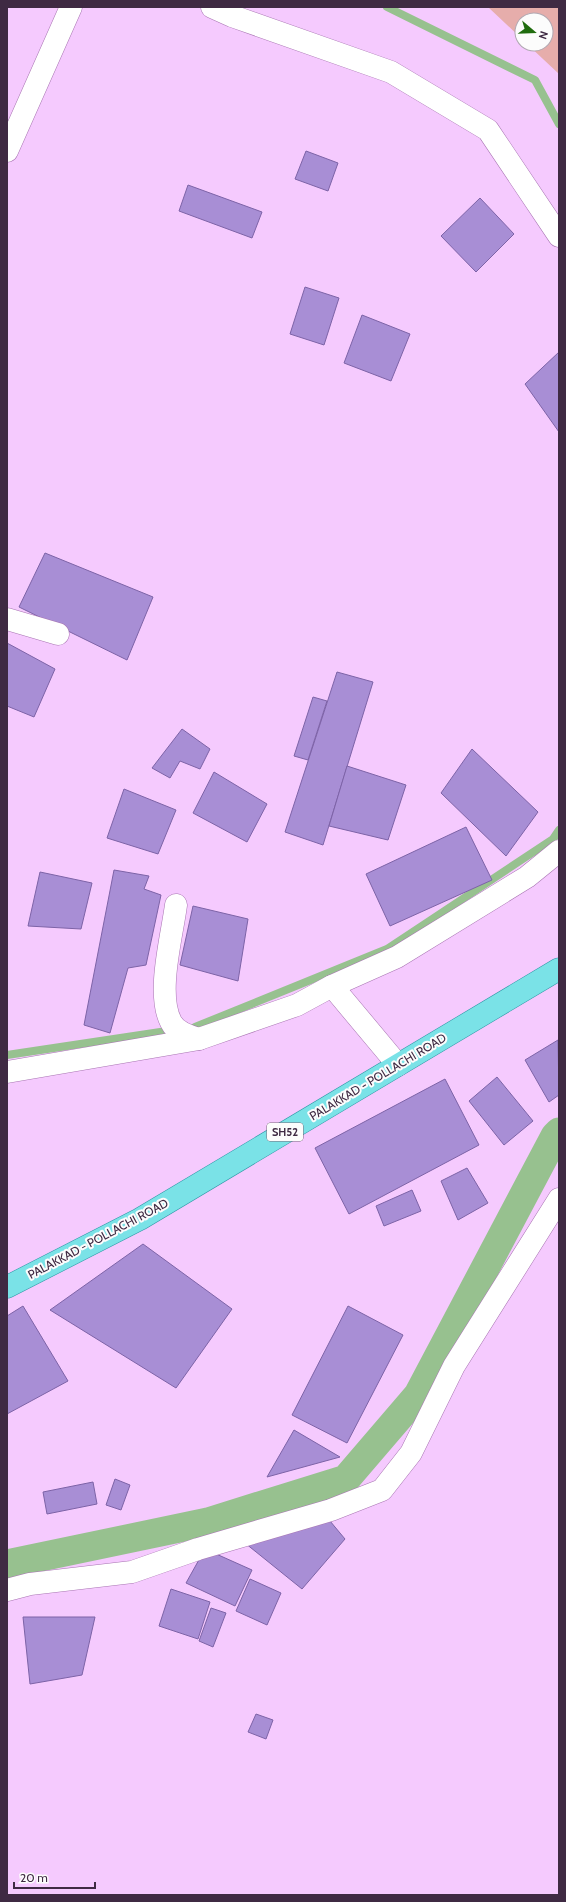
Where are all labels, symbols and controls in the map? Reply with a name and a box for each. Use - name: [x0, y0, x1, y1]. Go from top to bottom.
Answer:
- north arrow: [514, 12, 554, 52]
- text: N: [536, 29, 551, 41]
- street label: PALAKKAD - POLLACHI ROAD: [307, 1030, 449, 1123]
- road number: SH52: [267, 1123, 303, 1141]
- street label: PALAKKAD - POLLACHI ROAD: [25, 1195, 171, 1282]
- scale bar: [14, 1864, 95, 1890]
- text: 20 m: [20, 1870, 48, 1885]

